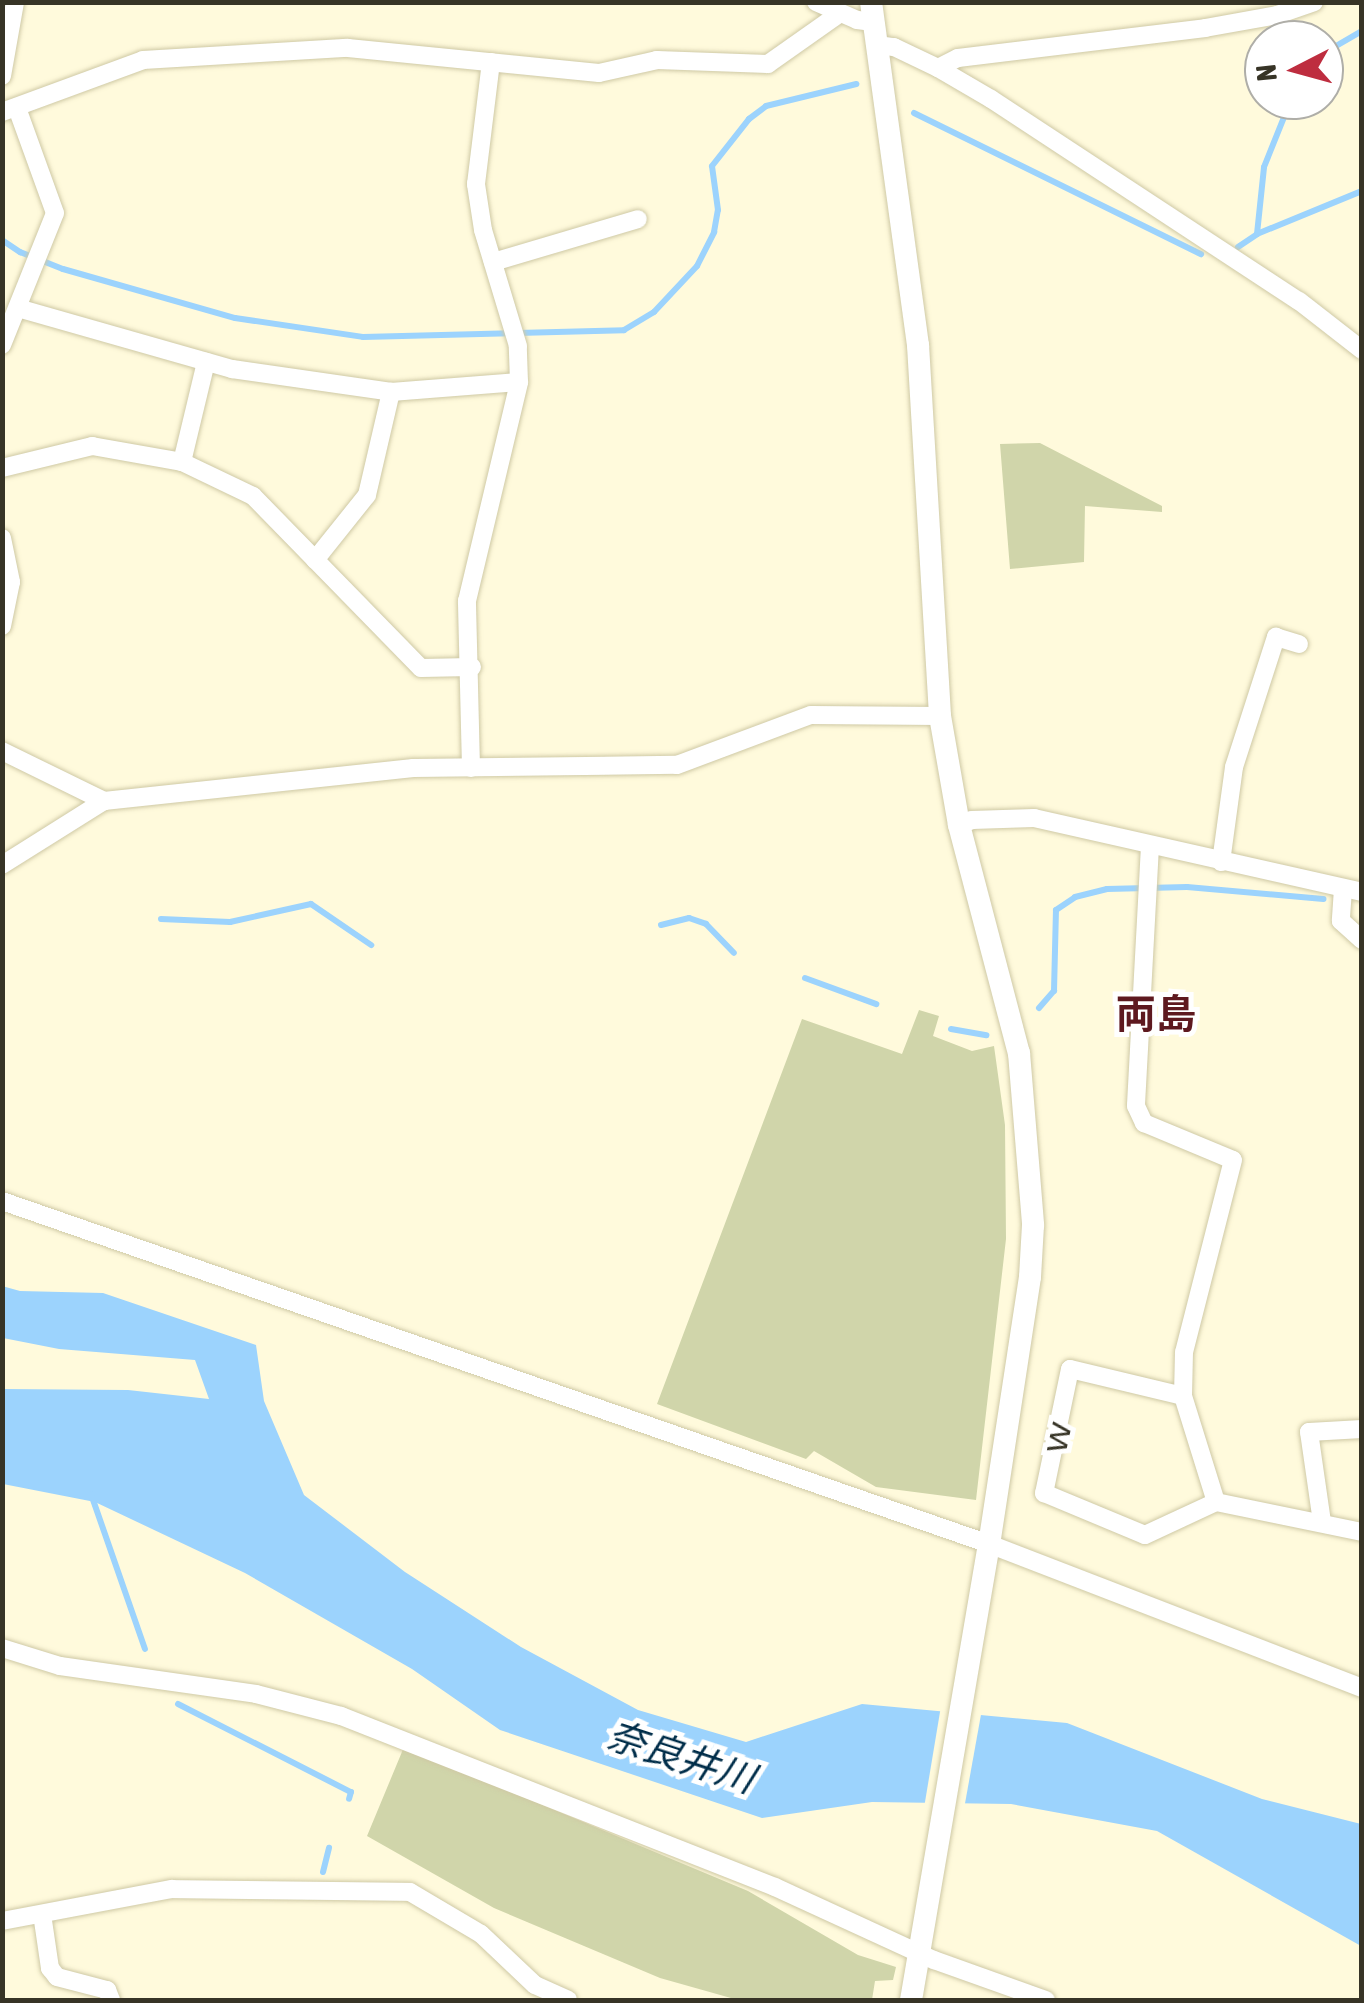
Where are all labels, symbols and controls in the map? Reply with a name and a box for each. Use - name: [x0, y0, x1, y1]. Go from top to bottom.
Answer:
- north arrow: [1244, 20, 1344, 120]
- text: N: [1249, 63, 1283, 83]
- district label: 両島: [1116, 990, 1196, 1038]
- street label: ｗ: [1032, 1416, 1080, 1458]
- water label: 奈良井川: [602, 1712, 760, 1802]

